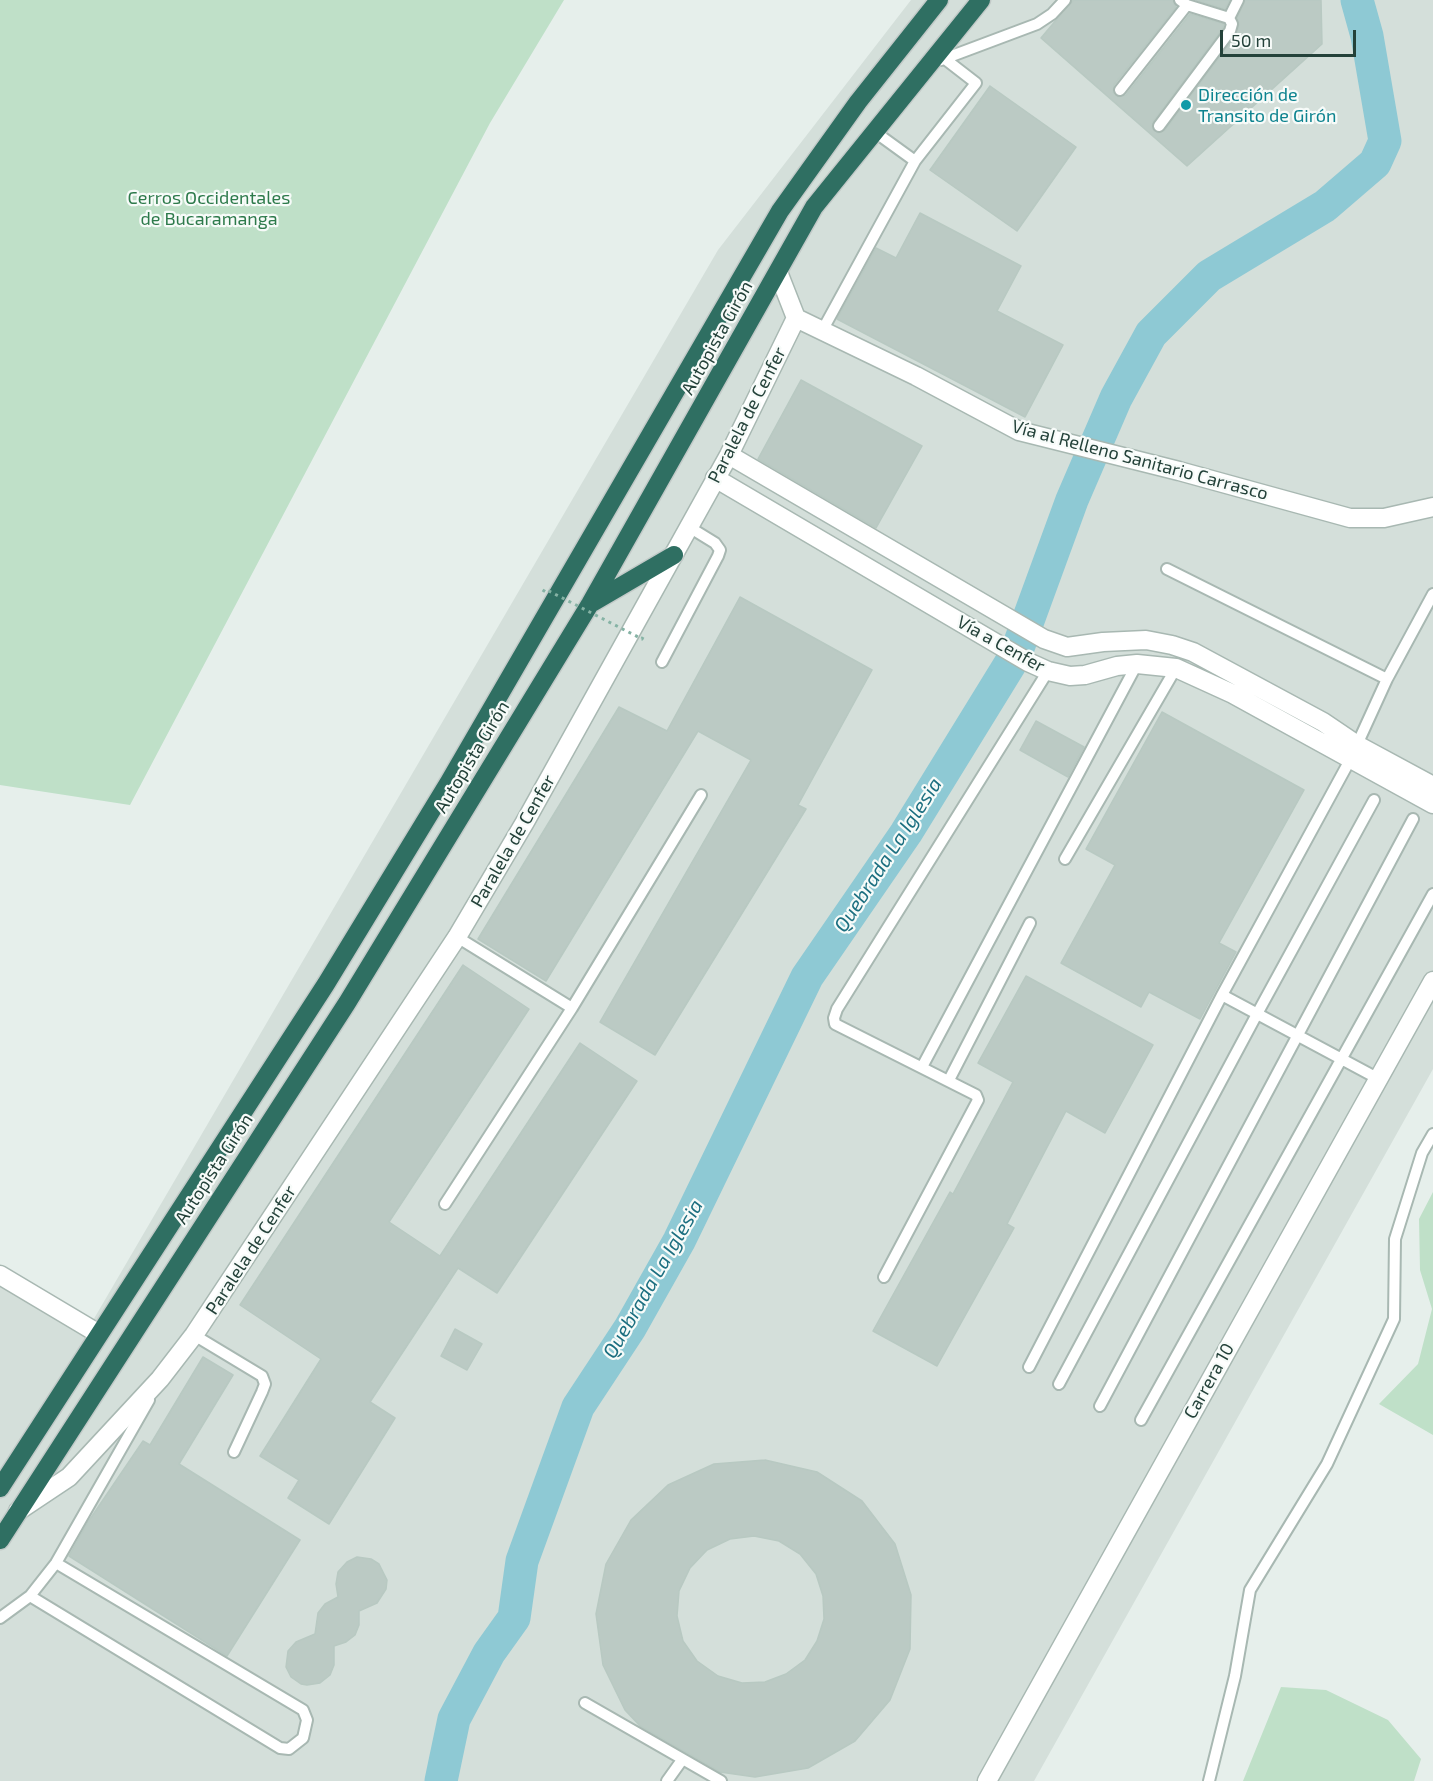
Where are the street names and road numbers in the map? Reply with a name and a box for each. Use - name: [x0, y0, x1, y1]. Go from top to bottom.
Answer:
- street label: Autopista Girón: [677, 277, 757, 399]
- street label: Paralela de Cenfer: [703, 343, 791, 487]
- street label: Vía al Relleno Sanitario Carrasco: [1010, 415, 1270, 505]
- street label: Vía a Cenfer: [953, 611, 1049, 677]
- street label: Autopista Girón: [430, 697, 514, 817]
- street label: Paralela de Cenfer: [466, 771, 560, 911]
- street label: Autopista Girón: [170, 1110, 258, 1228]
- street label: Paralela de Cenfer: [201, 1181, 301, 1319]
- street label: Carrera 10: [1179, 1339, 1239, 1423]

